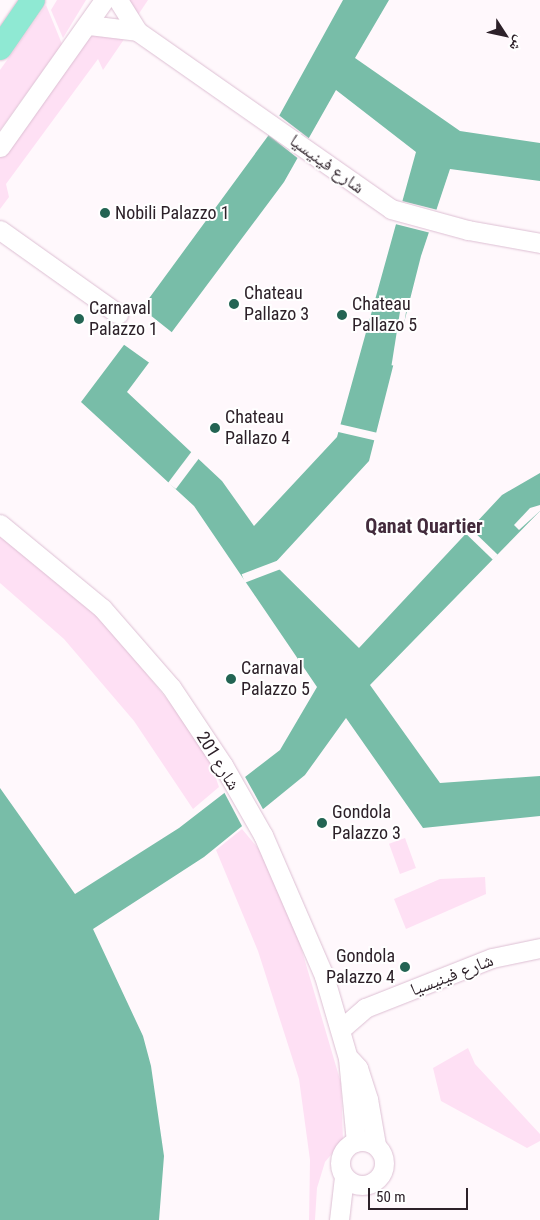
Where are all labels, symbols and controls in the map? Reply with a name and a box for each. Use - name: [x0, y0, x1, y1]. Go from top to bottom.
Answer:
- north arrow: [480, 10, 530, 60]
- text: ش: [506, 33, 528, 54]
- street label: شارع فينيسيا: [285, 130, 369, 198]
- place label: Nobili Palazzo 1: [115, 202, 230, 224]
- marker: Nobili Palazzo 1: [99, 207, 111, 219]
- place label: Chateau Pallazo 3: [244, 283, 309, 326]
- place label: Chateau Pallazo 5: [352, 294, 417, 336]
- place label: Carnaval Palazzo 1: [89, 298, 158, 340]
- marker: Chateau Pallazo 3: [228, 298, 240, 310]
- marker: Chateau Pallazo 5: [336, 309, 348, 321]
- marker: Carnaval Palazzo 1: [73, 313, 85, 325]
- place label: Chateau Pallazo 4: [225, 407, 290, 449]
- marker: Chateau Pallazo 4: [209, 422, 221, 434]
- district label: Qanat Quartier: [365, 514, 483, 538]
- place label: Carnaval Palazzo 5: [241, 658, 310, 701]
- marker: Carnaval Palazzo 5: [225, 673, 237, 685]
- street label: شارع 201: [192, 728, 244, 794]
- place label: Gondola Palazzo 3: [332, 802, 401, 844]
- marker: Gondola Palazzo 3: [316, 817, 328, 829]
- place label: Gondola Palazzo 4: [326, 946, 395, 989]
- street label: شارع فينيسيا: [407, 949, 497, 1001]
- marker: Gondola Palazzo 4: [399, 961, 411, 973]
- scale bar: [370, 1178, 470, 1210]
- text: 50 m: [376, 1188, 406, 1206]

